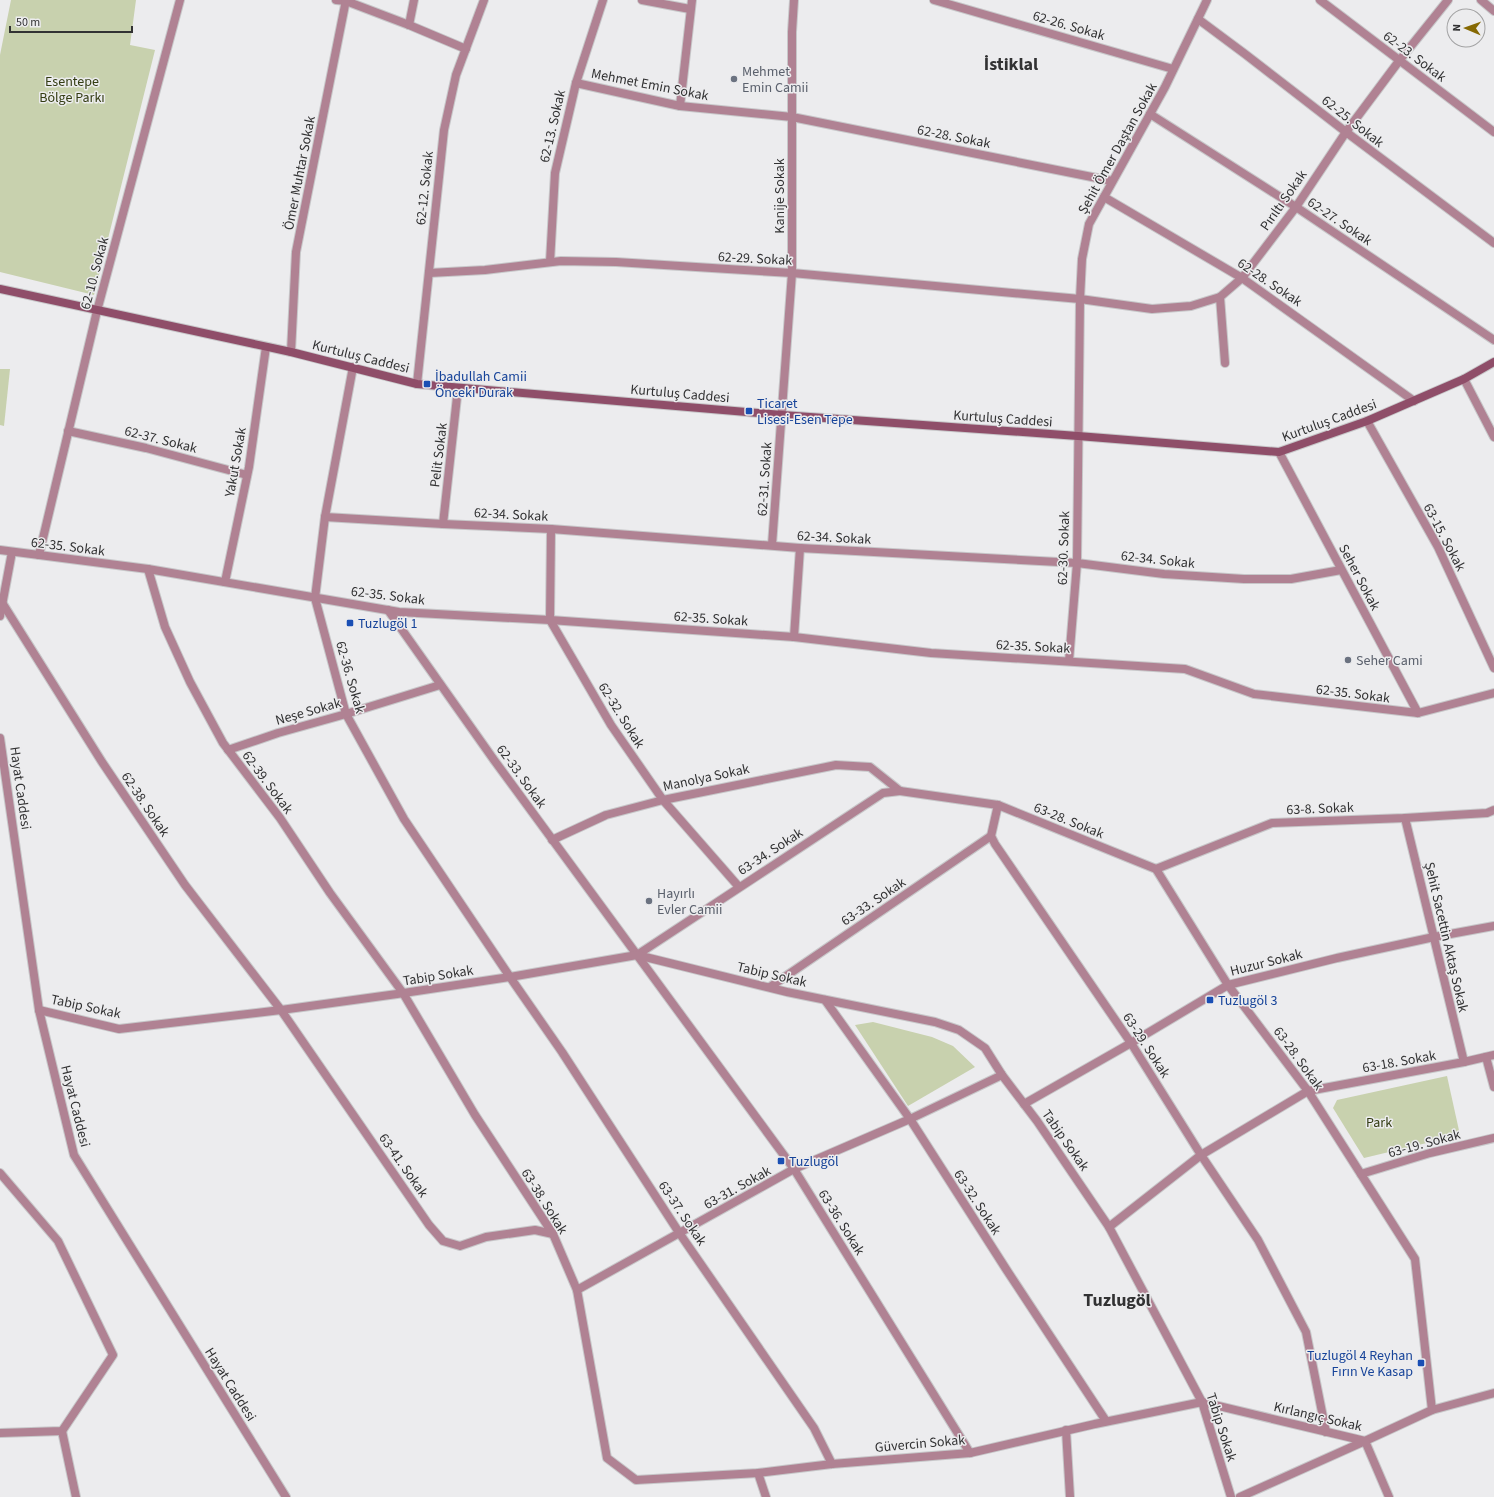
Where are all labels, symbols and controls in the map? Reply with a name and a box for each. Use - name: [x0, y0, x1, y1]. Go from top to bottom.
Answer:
- street label: 62-26. Sokak: [1030, 6, 1107, 46]
- scale bar: [10, 8, 132, 34]
- north arrow: [1446, 8, 1486, 48]
- text: 50 m: [16, 14, 40, 31]
- text: N: [1449, 24, 1464, 32]
- street label: 62-23. Sokak: [1379, 26, 1450, 87]
- district label: İstiklal: [984, 52, 1038, 77]
- place label: Mehmet Emin Camii: [742, 62, 808, 98]
- street label: Mehmet Emin Sokak: [589, 64, 710, 106]
- park label: Esentepe Bölge Parkı: [39, 72, 105, 108]
- marker: Mehmet Emin Camii: [729, 74, 739, 84]
- street label: Şehit Ömer Daştan Sokak: [1073, 79, 1162, 218]
- street label: 62-13. Sokak: [535, 88, 571, 165]
- street label: 62-25. Sokak: [1317, 91, 1388, 153]
- street label: Ömer Muhtar Sokak: [279, 114, 321, 232]
- street label: 62-28. Sokak: [915, 120, 992, 154]
- street label: 62-12. Sokak: [411, 150, 439, 226]
- street label: Kanije Sokak: [770, 158, 790, 234]
- street label: Pırıltı Sokak: [1256, 166, 1312, 235]
- street label: 62-27. Sokak: [1303, 193, 1376, 251]
- street label: 62-10. Sokak: [76, 235, 114, 312]
- street label: 62-29. Sokak: [717, 247, 793, 271]
- street label: 62-28. Sokak: [1233, 254, 1306, 312]
- street label: Kurtuluş Caddesi: [310, 335, 411, 379]
- place label: İbadullah Camii Önceki Durak: [435, 367, 527, 403]
- marker: İbadullah Camii Önceki Durak: [422, 379, 432, 389]
- street label: Kurtuluş Caddesi: [630, 380, 730, 408]
- place label: Ticaret Lisesi-Esen Tepe: [757, 394, 853, 430]
- street label: Kurtuluş Caddesi: [1279, 395, 1379, 447]
- marker: Ticaret Lisesi-Esen Tepe: [744, 406, 754, 416]
- street label: Kurtuluş Caddesi: [953, 406, 1053, 432]
- street label: 62-37. Sokak: [122, 421, 199, 459]
- street label: Pelit Sokak: [425, 422, 453, 489]
- street label: Yakut Sokak: [220, 426, 252, 500]
- street label: 62-31. Sokak: [752, 441, 778, 517]
- street label: 63-15. Sokak: [1418, 500, 1470, 575]
- street label: 62-34. Sokak: [473, 503, 549, 527]
- street label: 62-30. Sokak: [1053, 510, 1075, 586]
- street label: 62-34. Sokak: [796, 526, 872, 550]
- street label: 62-35. Sokak: [30, 533, 106, 561]
- street label: Seher Sokak: [1333, 541, 1385, 614]
- street label: 62-34. Sokak: [1120, 546, 1196, 574]
- street label: 62-35. Sokak: [350, 582, 426, 610]
- street label: 62-35. Sokak: [673, 606, 749, 632]
- place label: Tuzlugöl 1: [358, 614, 417, 634]
- marker: Tuzlugöl 1: [345, 618, 355, 628]
- street label: 62-35. Sokak: [995, 635, 1071, 659]
- street label: 62-36. Sokak: [330, 639, 370, 716]
- place label: Seher Cami: [1356, 651, 1423, 671]
- marker: Seher Cami: [1343, 655, 1353, 665]
- street label: 62-32. Sokak: [593, 679, 649, 752]
- street label: 62-35. Sokak: [1315, 680, 1391, 708]
- street label: Neşe Sokak: [273, 693, 344, 731]
- street label: 62-33. Sokak: [491, 741, 551, 813]
- street label: Hayat Caddesi: [4, 745, 36, 831]
- street label: 62-39. Sokak: [237, 747, 298, 818]
- street label: Manolya Sokak: [661, 759, 751, 797]
- street label: 62-38. Sokak: [116, 768, 174, 841]
- street label: 63-28. Sokak: [1030, 798, 1107, 844]
- street label: 63-8. Sokak: [1286, 798, 1354, 820]
- street label: 63-34. Sokak: [734, 823, 807, 880]
- street label: Şehit Sacettin Aktaş Sokak: [1419, 860, 1473, 1014]
- street label: 63-33. Sokak: [837, 873, 910, 931]
- place label: Hayırlı Evler Camii: [657, 884, 723, 920]
- marker: Hayırlı Evler Camii: [644, 896, 654, 906]
- street label: Huzur Sokak: [1228, 944, 1304, 982]
- street label: Tabip Sokak: [735, 957, 809, 993]
- street label: Tabip Sokak: [401, 961, 475, 991]
- street label: Tabip Sokak: [49, 990, 123, 1024]
- place label: Tuzlugöl 3: [1218, 991, 1277, 1011]
- marker: Tuzlugöl 3: [1205, 995, 1215, 1005]
- street label: 63-29. Sokak: [1118, 1009, 1175, 1082]
- street label: 63-28. Sokak: [1268, 1023, 1328, 1095]
- street label: 63-18. Sokak: [1361, 1046, 1438, 1078]
- street label: Hayat Caddesi: [55, 1063, 95, 1149]
- street label: Tabip Sokak: [1037, 1106, 1094, 1176]
- park label: Park: [1366, 1113, 1392, 1133]
- street label: 63-19. Sokak: [1386, 1125, 1463, 1163]
- street label: 63-41. Sokak: [374, 1129, 433, 1202]
- place label: Tuzlugöl: [789, 1152, 839, 1172]
- marker: Tuzlugöl: [776, 1156, 786, 1166]
- street label: 63-31. Sokak: [700, 1161, 775, 1215]
- street label: 63-38. Sokak: [516, 1165, 572, 1238]
- street label: 63-32. Sokak: [949, 1166, 1006, 1239]
- street label: 63-37. Sokak: [653, 1177, 711, 1250]
- street label: 63-36. Sokak: [813, 1186, 869, 1259]
- district label: Tuzlugöl: [1083, 1288, 1151, 1313]
- street label: Hayat Caddesi: [199, 1344, 261, 1425]
- place label: Tuzlugöl 4 Reyhan Fırın Ve Kasap: [1307, 1346, 1413, 1382]
- marker: Tuzlugöl 4 Reyhan Fırın Ve Kasap: [1416, 1358, 1426, 1368]
- street label: Tabip Sokak: [1201, 1390, 1242, 1464]
- street label: Kırlangıç Sokak: [1272, 1397, 1364, 1437]
- street label: Güvercin Sokak: [874, 1430, 966, 1458]

